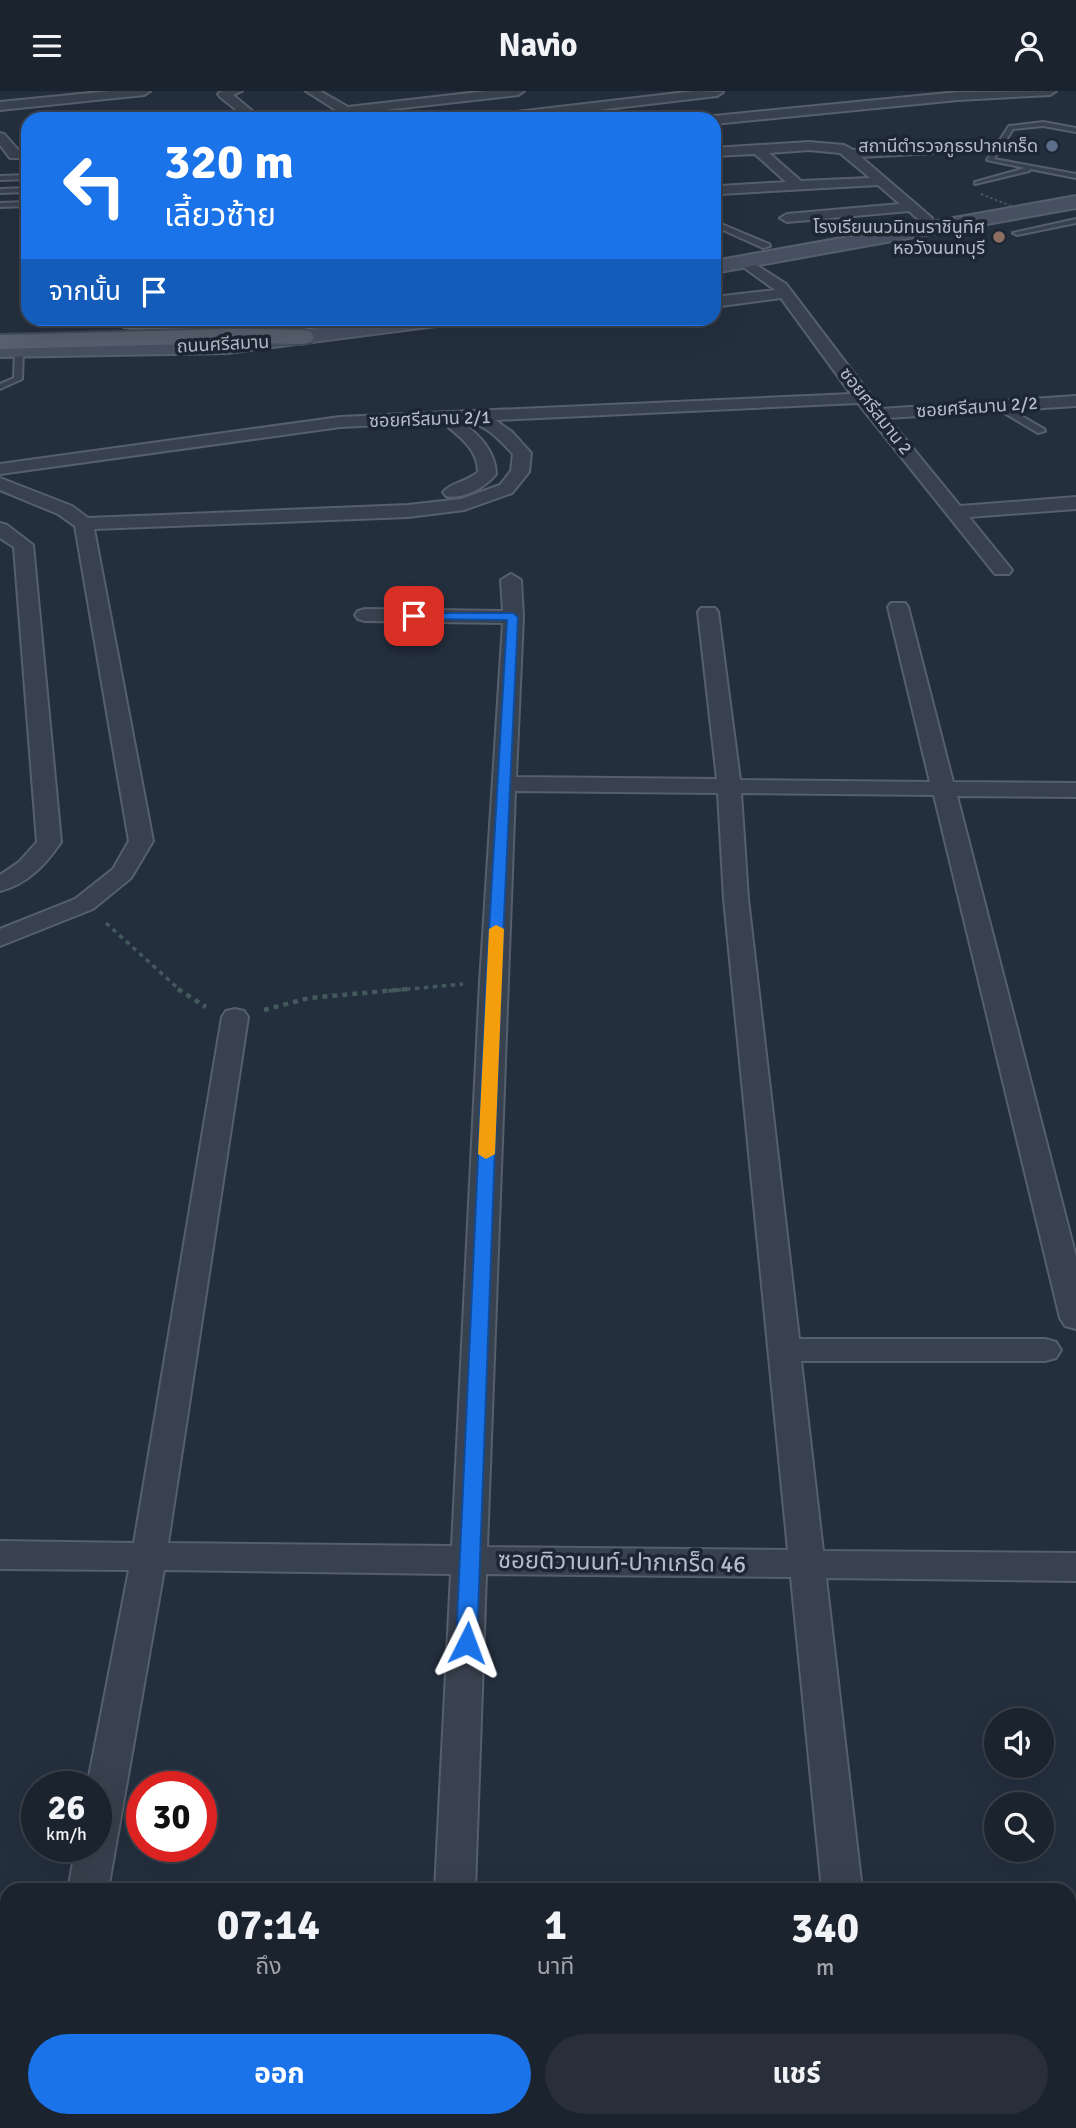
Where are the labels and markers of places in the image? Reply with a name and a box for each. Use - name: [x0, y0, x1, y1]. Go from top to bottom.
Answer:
- place label: สถานีตำรวจภูธรปากเกร็ด: [858, 135, 1038, 158]
- marker: สถานีตำรวจภูธรปากเกร็ด: [1044, 138, 1060, 154]
- place label: โรงเรียนนวมิทนราชินูทิศ หอวังนนทบุรี: [813, 216, 985, 259]
- marker: โรงเรียนนวมิทนราชินูทิศ หอวังนนทบุรี: [991, 229, 1007, 245]
- pin: [384, 586, 444, 646]

